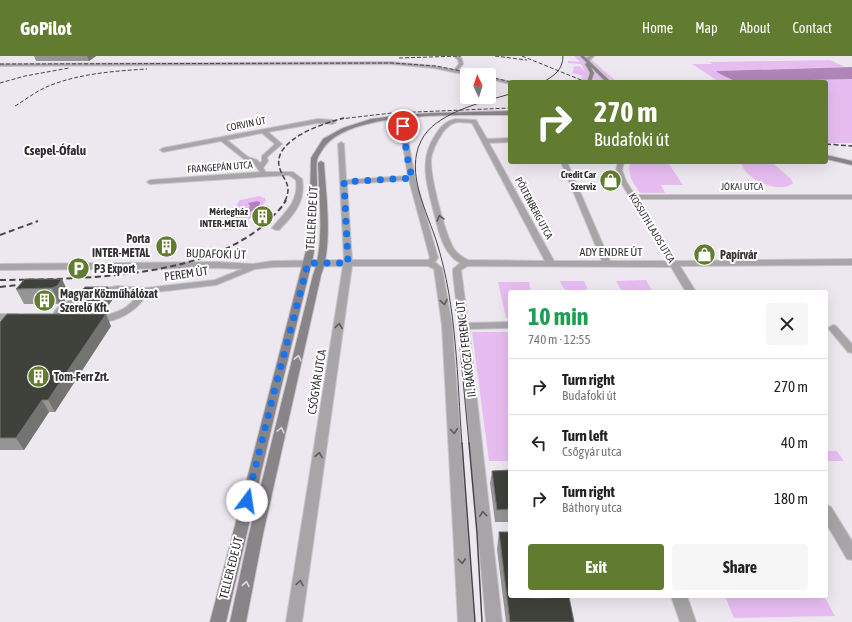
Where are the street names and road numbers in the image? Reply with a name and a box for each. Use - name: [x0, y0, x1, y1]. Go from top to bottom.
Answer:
- street label: CORVIN ÚT: [225, 115, 267, 133]
- street label: FRANGEPÁN UTCA: [187, 159, 253, 175]
- street label: PÖLTENBERG UTCA: [513, 175, 555, 241]
- street label: JÓKAI UTCA: [721, 181, 763, 192]
- street label: TELLER EDE ÚT: [303, 185, 321, 250]
- street label: KOSSUTH LAJOS UTCA: [627, 191, 677, 265]
- street label: ADY ENDRE ÚT: [579, 245, 643, 259]
- street label: BUDAFOKI ÚT: [186, 246, 247, 262]
- street label: PEREM ÚT: [163, 264, 210, 284]
- street label: II. RÁKÓCZI FERENC ÚT: [453, 299, 479, 398]
- street label: CSŐGYÁR UTCA: [305, 348, 329, 415]
- street label: TELLER EDE ÚT: [217, 535, 246, 600]

